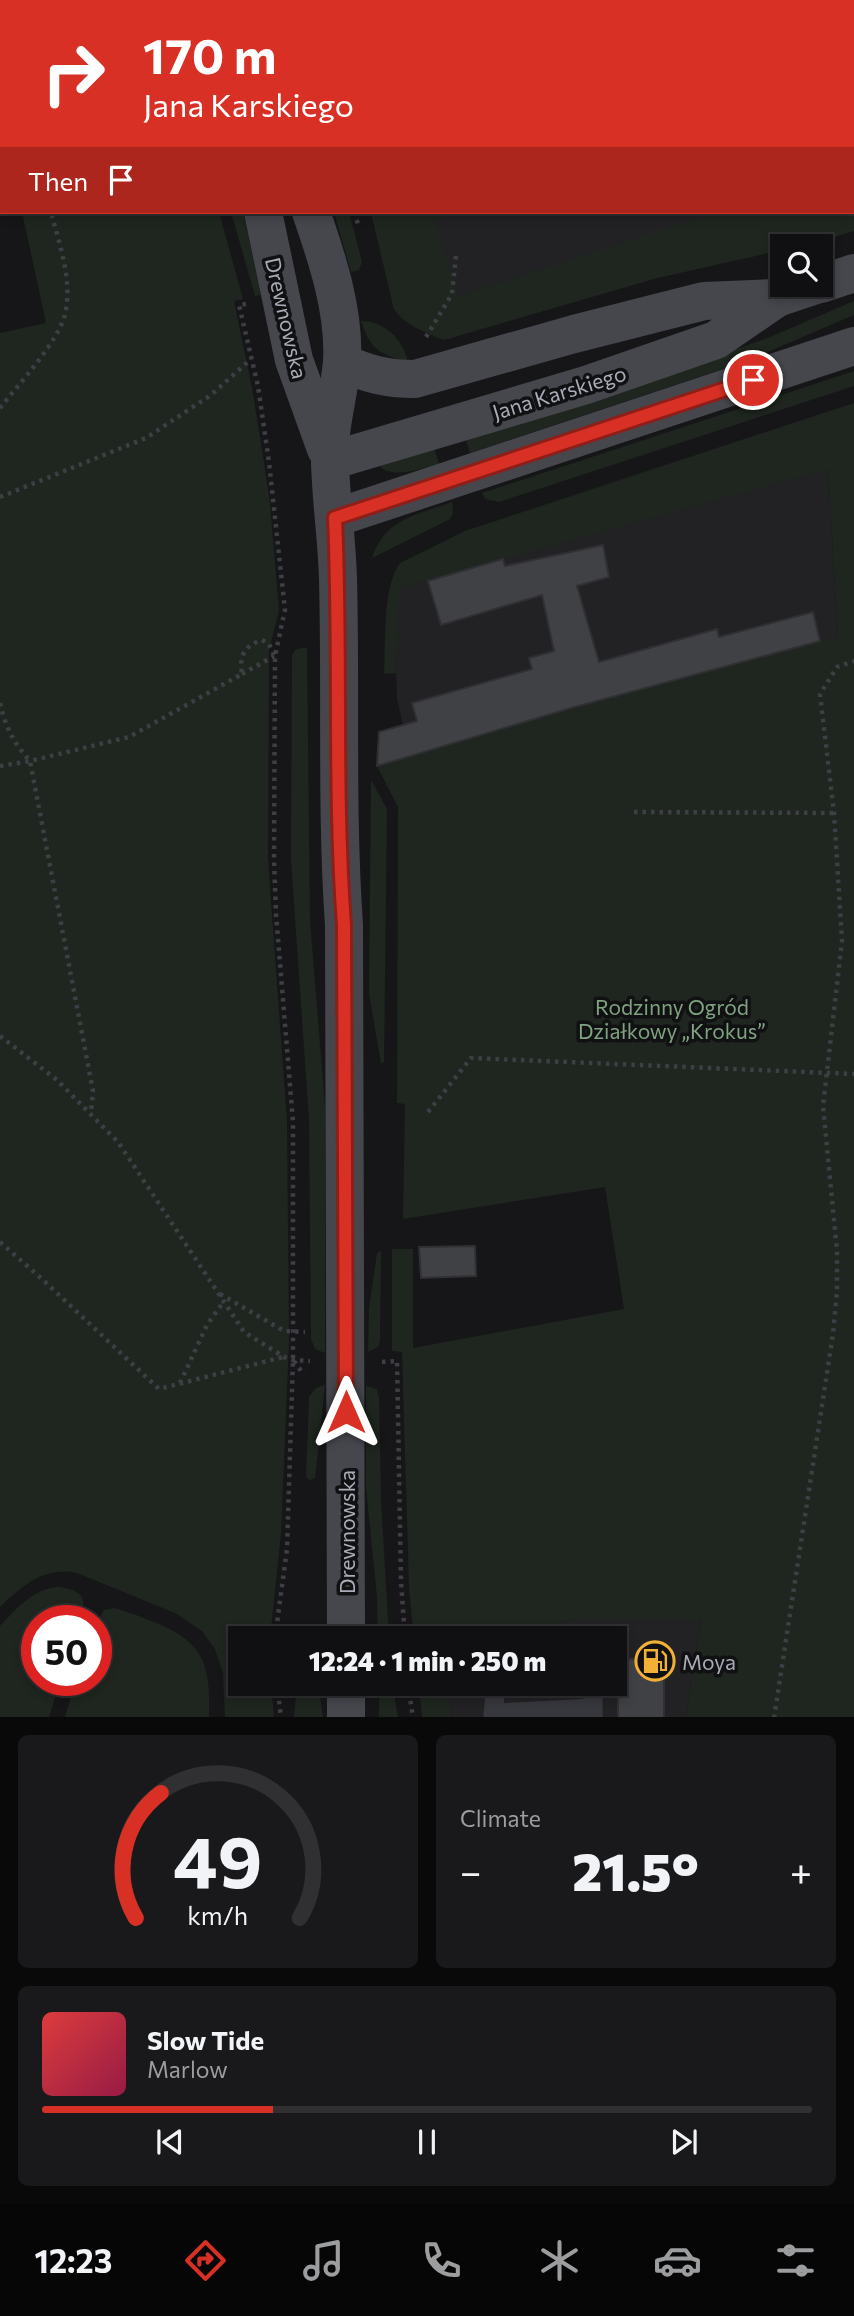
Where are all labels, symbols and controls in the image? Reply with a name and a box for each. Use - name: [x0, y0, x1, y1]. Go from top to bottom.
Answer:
- text: 170 m: [143, 24, 276, 84]
- icon: right: [28, 28, 119, 119]
- text: Jana Karskiego: [143, 84, 354, 124]
- icon: arrive: [102, 161, 140, 199]
- text: Then: [28, 165, 88, 196]
- map controls: [770, 234, 833, 297]
- button: search: [770, 234, 833, 297]
- street label: Drewnowska: [261, 255, 313, 381]
- pin: [723, 350, 783, 410]
- street label: Jana Karskiego: [489, 360, 629, 424]
- icon: arrive: [734, 361, 772, 399]
- park label: Rodzinny Ogród Działkowy „Krokus”: [578, 994, 766, 1043]
- position arrow: [309, 1375, 383, 1449]
- street label: Drewnowska: [334, 1470, 359, 1594]
- speed limit sign: 50: [21, 1605, 112, 1696]
- fuel station icon: Moya: [634, 1640, 676, 1682]
- text: 12:24 · 1 min · 250 m: [309, 1645, 546, 1676]
- place label: Moya: [682, 1649, 736, 1674]
- text: Climate: [460, 1804, 541, 1832]
- text: 49: [173, 1814, 263, 1903]
- text: 21.5°: [572, 1838, 699, 1902]
- text: −: [460, 1847, 482, 1894]
- text: +: [790, 1847, 812, 1894]
- text: km/h: [188, 1899, 248, 1929]
- text: Slow Tide: [147, 2024, 264, 2055]
- text: Marlow: [147, 2055, 228, 2083]
- icon: previous: [151, 2123, 189, 2161]
- icon: pause: [408, 2123, 446, 2161]
- icon: next: [665, 2123, 703, 2161]
- icon: directions: [181, 2236, 230, 2285]
- icon: music: [299, 2236, 348, 2285]
- icon: phone: [417, 2236, 466, 2285]
- icon: climate: [535, 2236, 584, 2285]
- icon: car: [653, 2236, 702, 2285]
- icon: filters: [771, 2236, 820, 2285]
- text: 12:23: [34, 2240, 112, 2280]

